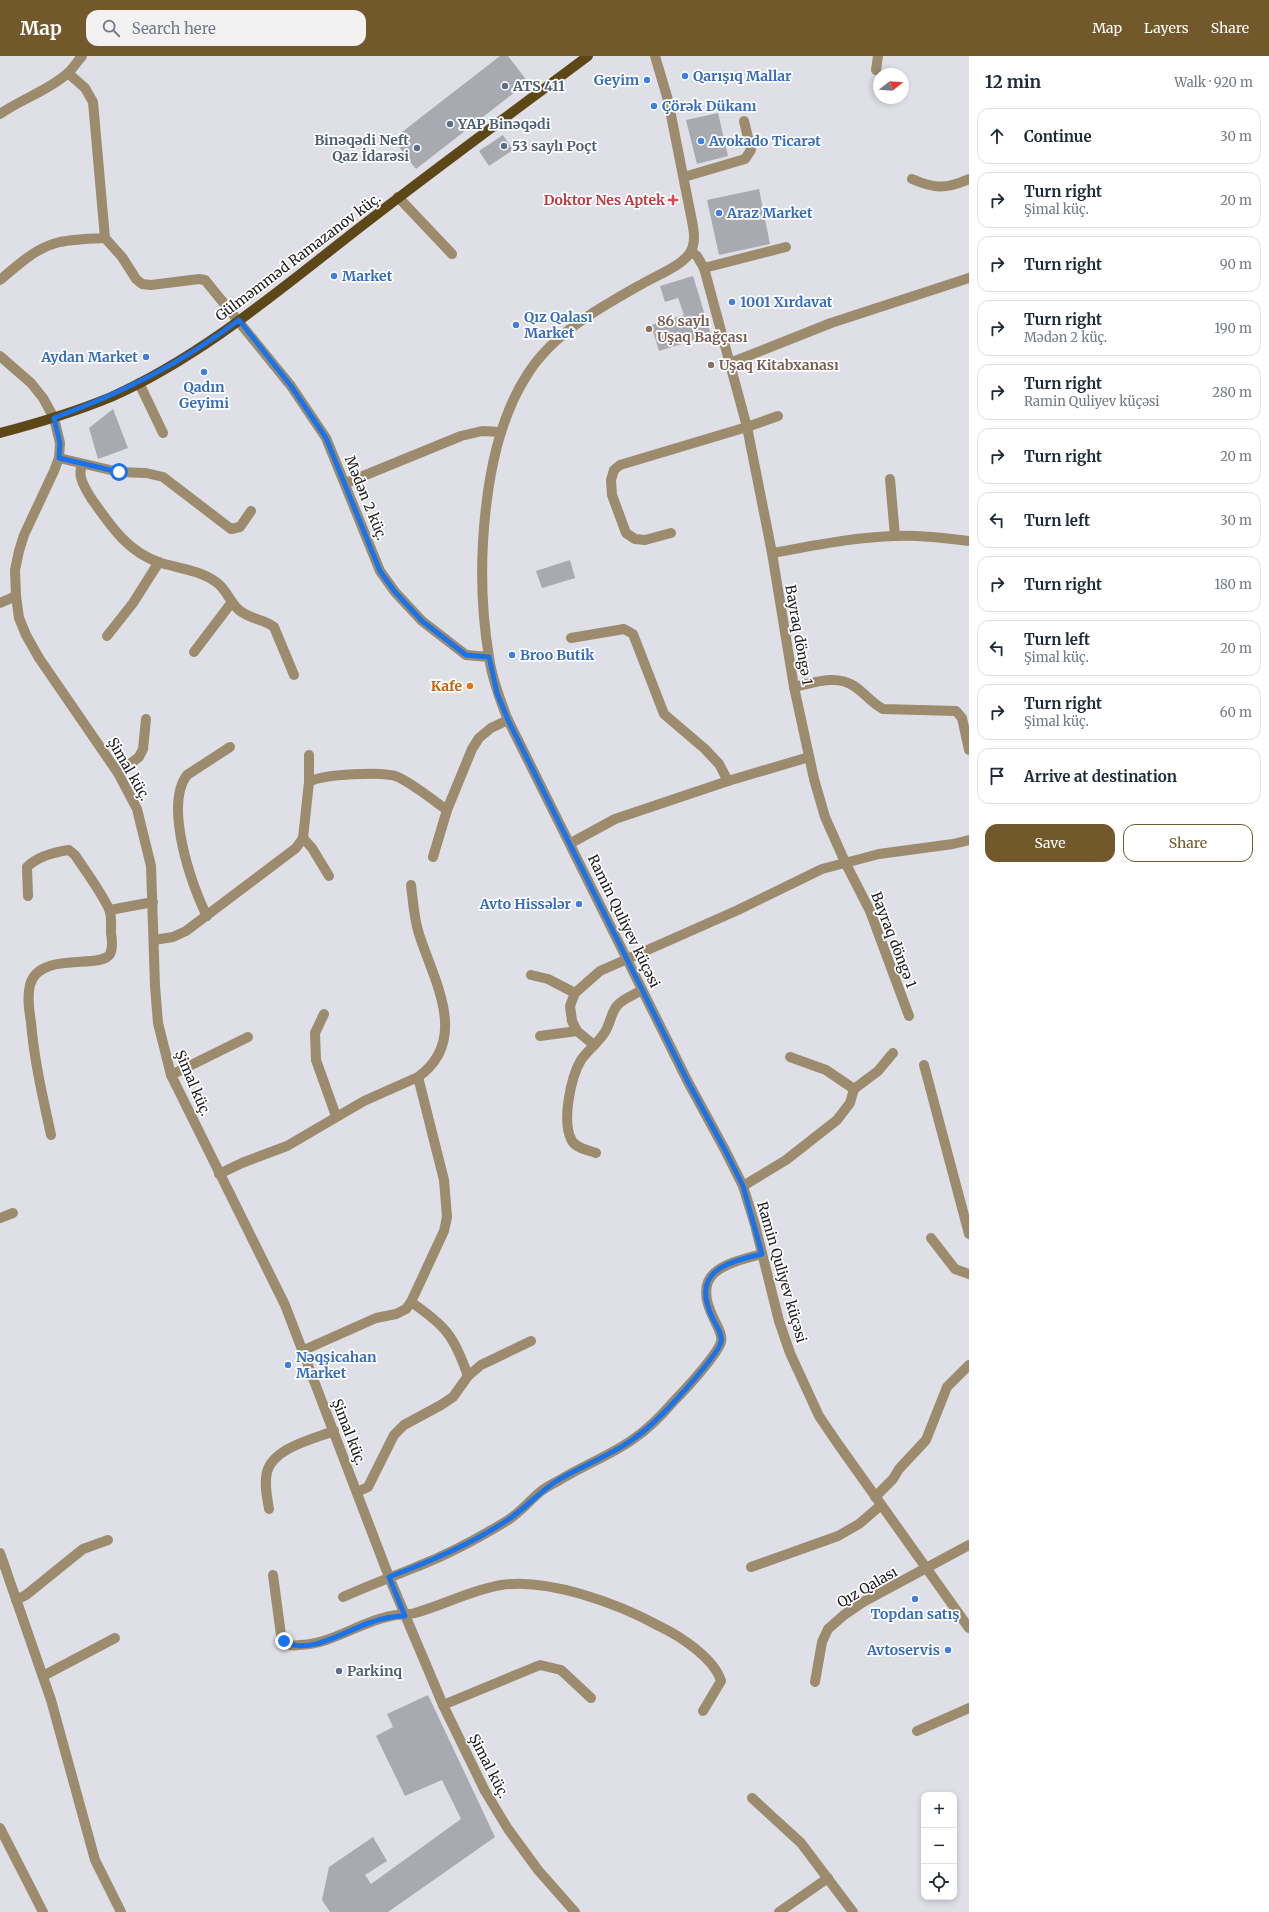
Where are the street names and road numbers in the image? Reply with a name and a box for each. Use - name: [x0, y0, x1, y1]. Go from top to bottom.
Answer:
- street label: Gülməmməd Ramazanov küç.: [212, 189, 384, 325]
- street label: Mədən 2 küç.: [341, 453, 391, 543]
- street label: Bayraq döngə 1: [781, 583, 817, 687]
- street label: Şimal küç.: [104, 734, 154, 804]
- street label: Ramin Quliyev küçəsi: [584, 851, 664, 991]
- street label: Bayraq döngə 1: [867, 889, 921, 991]
- street label: Şimal küç.: [171, 1047, 215, 1119]
- street label: Ramin Quliyev küçəsi: [753, 1199, 811, 1345]
- street label: Şimal küç.: [328, 1396, 370, 1468]
- street label: Qız Qalası: [834, 1562, 901, 1611]
- street label: Şimal küç.: [465, 1731, 513, 1801]

